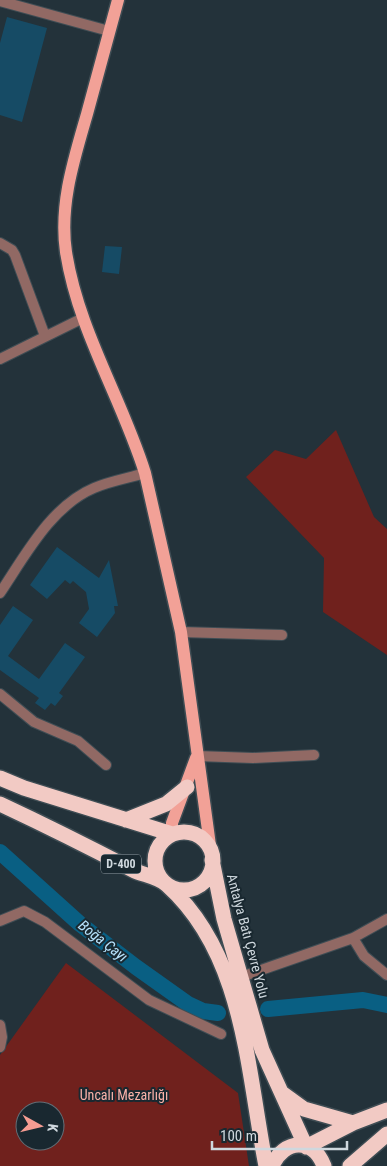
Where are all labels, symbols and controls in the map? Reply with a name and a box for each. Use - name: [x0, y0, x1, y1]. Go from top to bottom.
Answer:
- road number: D-400: [101, 854, 141, 874]
- street label: Antalya Batı Çevre Yolu: [224, 872, 272, 1000]
- water label: Boğa Çayı: [75, 916, 131, 966]
- park label: Uncalı Mezarlığı: [80, 1087, 168, 1103]
- north arrow: [15, 1101, 65, 1151]
- scale bar: [212, 1118, 347, 1150]
- text: K: [44, 1123, 61, 1133]
- text: 100 m: [220, 1127, 257, 1145]

